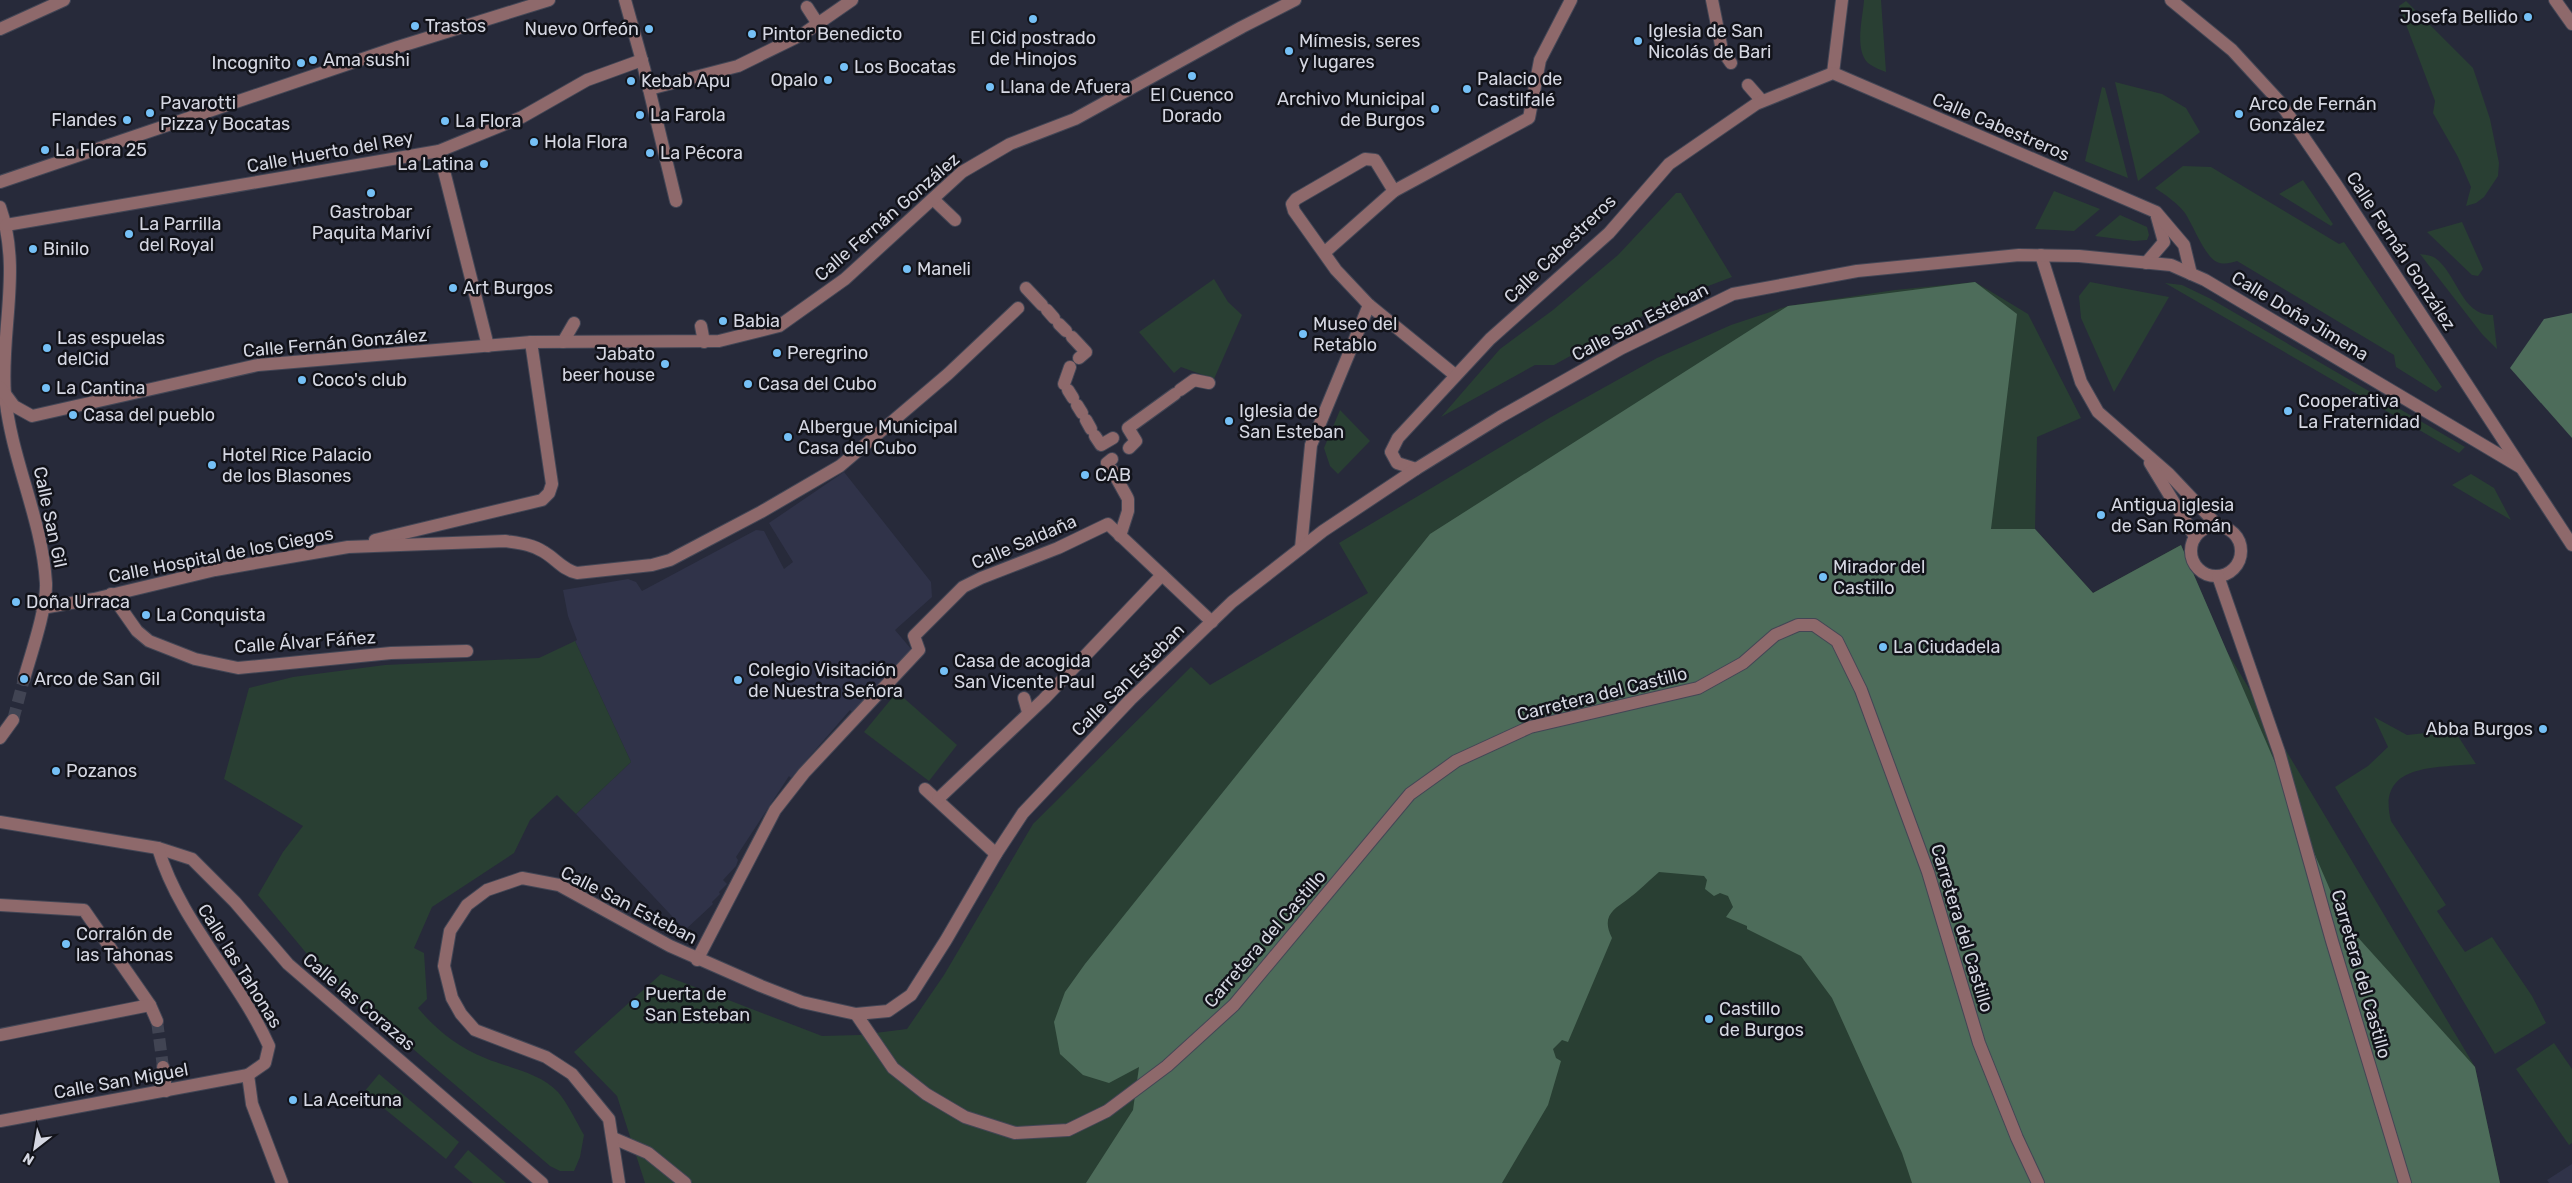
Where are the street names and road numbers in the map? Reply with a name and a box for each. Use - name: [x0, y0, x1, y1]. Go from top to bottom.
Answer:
- street label: Calle Cabestreros: [1929, 88, 2073, 166]
- street label: Calle Huerto del Rey: [245, 127, 415, 177]
- street label: Calle Fernán González: [810, 148, 964, 286]
- street label: Calle Fernán González: [2341, 168, 2461, 334]
- street label: Calle Cabestreros: [1499, 190, 1621, 308]
- street label: Calle Doña Jimena: [2228, 266, 2372, 366]
- street label: Calle San Esteban: [1568, 278, 1712, 366]
- street label: Calle Fernán González: [242, 324, 428, 362]
- street label: Calle San Gil: [29, 465, 71, 569]
- street label: Calle Saldaña: [968, 510, 1080, 574]
- street label: Calle Hospital de los Ciegos: [107, 522, 335, 588]
- street label: Calle San Esteban: [1067, 619, 1189, 741]
- street label: Calle Álvar Fáñez: [234, 626, 376, 658]
- street label: Carretera del Castillo: [1515, 662, 1689, 726]
- street label: Carretera del Castillo: [1926, 841, 1998, 1015]
- street label: Calle San Esteban: [557, 861, 701, 949]
- street label: Carretera del Castillo: [1199, 866, 1331, 1012]
- street label: Carretera del Castillo: [2326, 887, 2396, 1061]
- street label: Calle las Tahonas: [193, 900, 287, 1032]
- street label: Calle las Corazas: [298, 948, 420, 1056]
- street label: Calle San Miguel: [52, 1058, 190, 1104]

